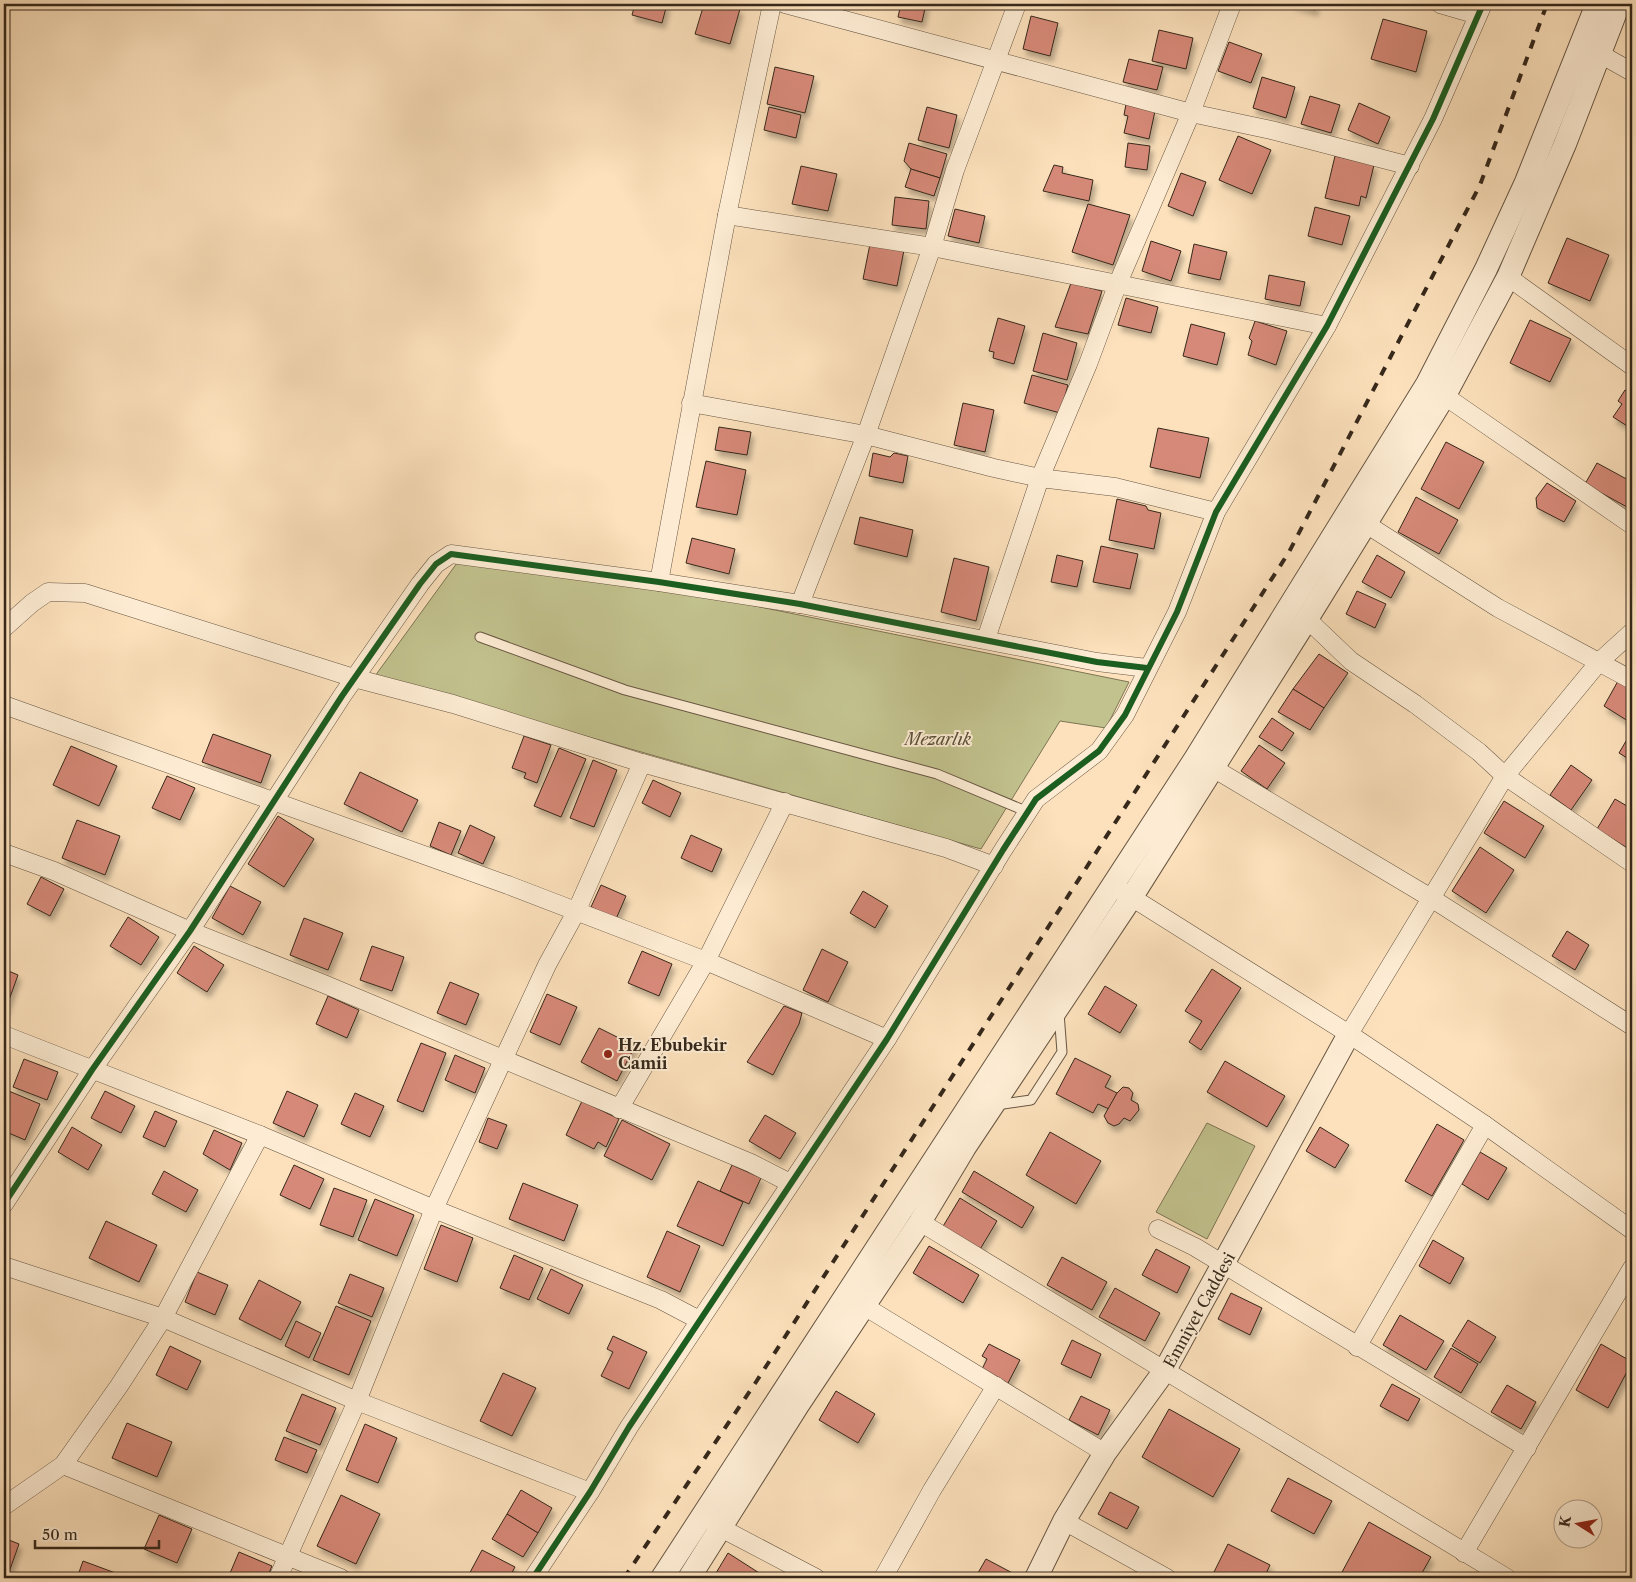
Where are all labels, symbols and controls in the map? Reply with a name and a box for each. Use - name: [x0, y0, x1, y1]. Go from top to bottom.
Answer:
- park label: Mezarlık: [903, 729, 972, 749]
- place label: Hz. Ebubekir Camii: [618, 1035, 727, 1073]
- marker: Hz. Ebubekir Camii: [602, 1048, 614, 1060]
- street label: Emniyet Caddesi: [1159, 1249, 1239, 1371]
- north arrow: [1554, 1500, 1604, 1550]
- text: K: [1555, 1514, 1575, 1529]
- scale bar: [35, 1517, 159, 1549]
- text: 50 m: [42, 1525, 78, 1544]

